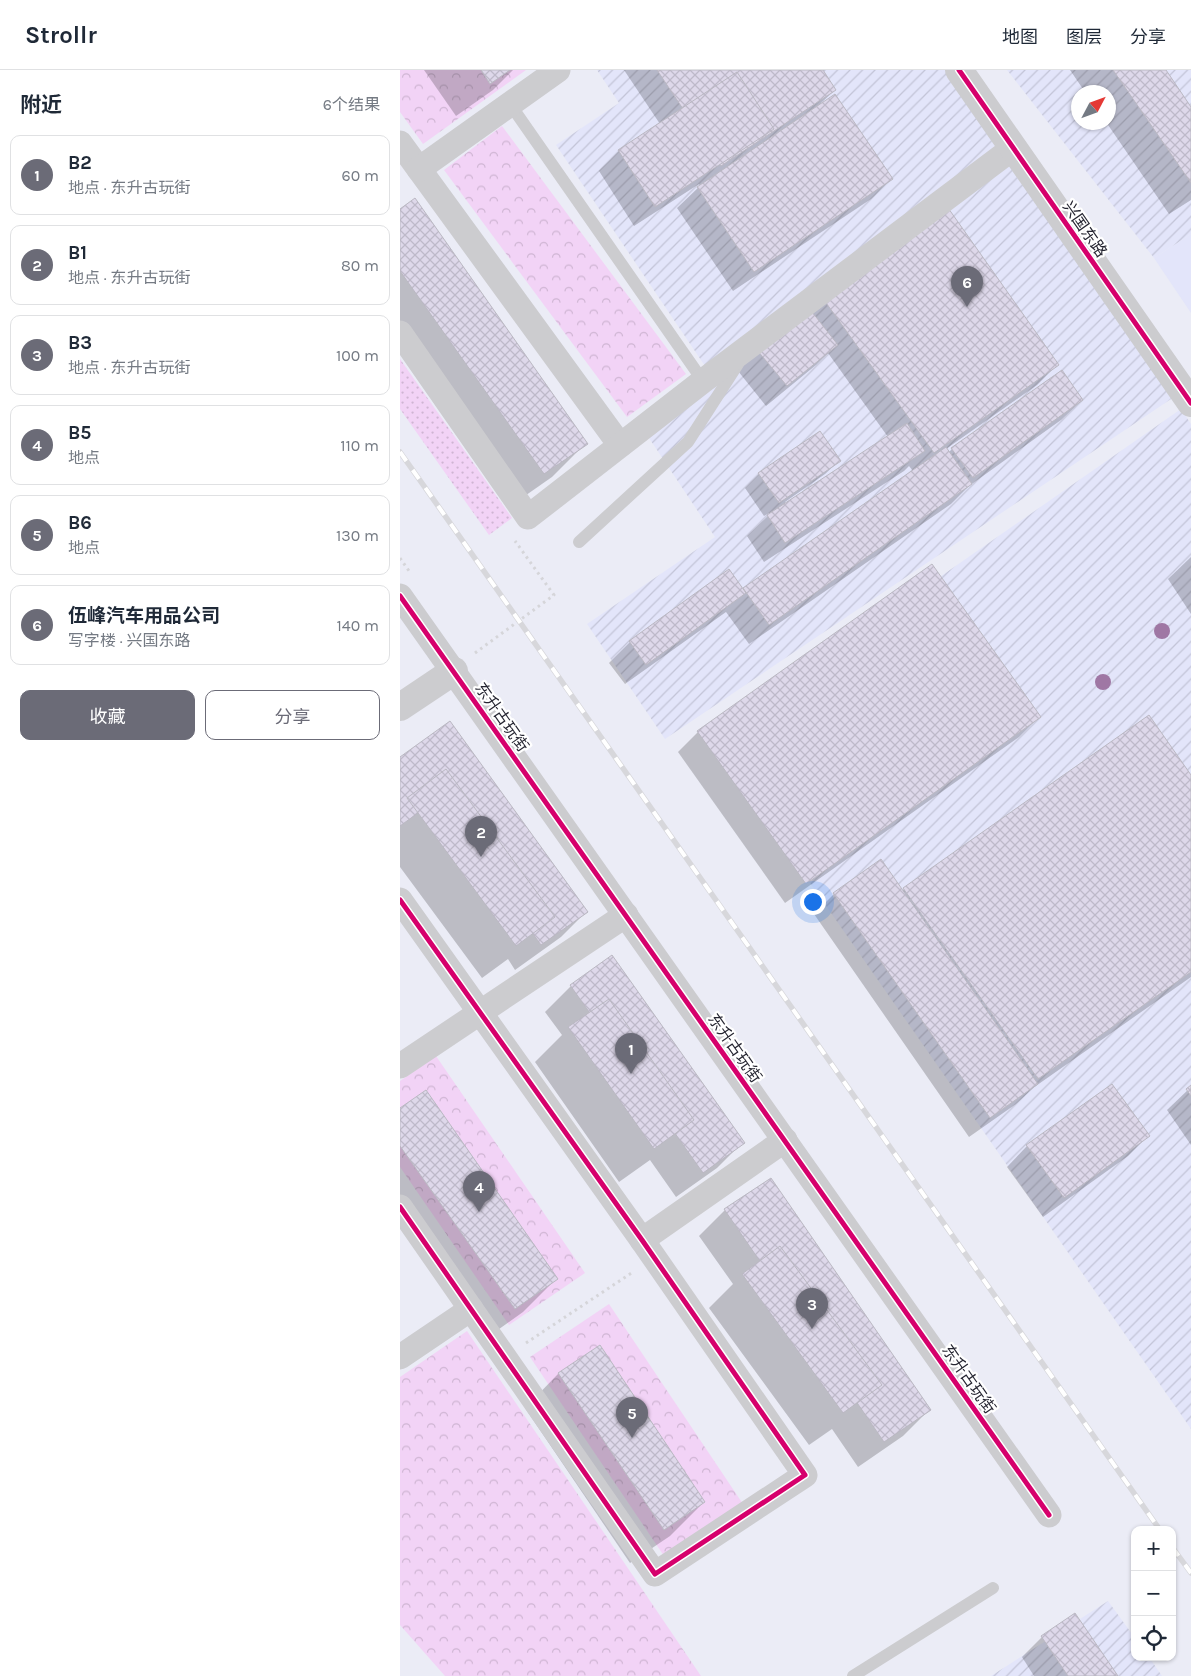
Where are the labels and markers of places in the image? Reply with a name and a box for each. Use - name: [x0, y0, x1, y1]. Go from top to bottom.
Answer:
- pin: 6: [951, 266, 983, 307]
- pin: 2: [465, 816, 497, 857]
- pin: 1: [615, 1033, 647, 1074]
- pin: 4: [463, 1171, 495, 1212]
- pin: 3: [796, 1288, 828, 1329]
- pin: 5: [616, 1397, 648, 1438]

